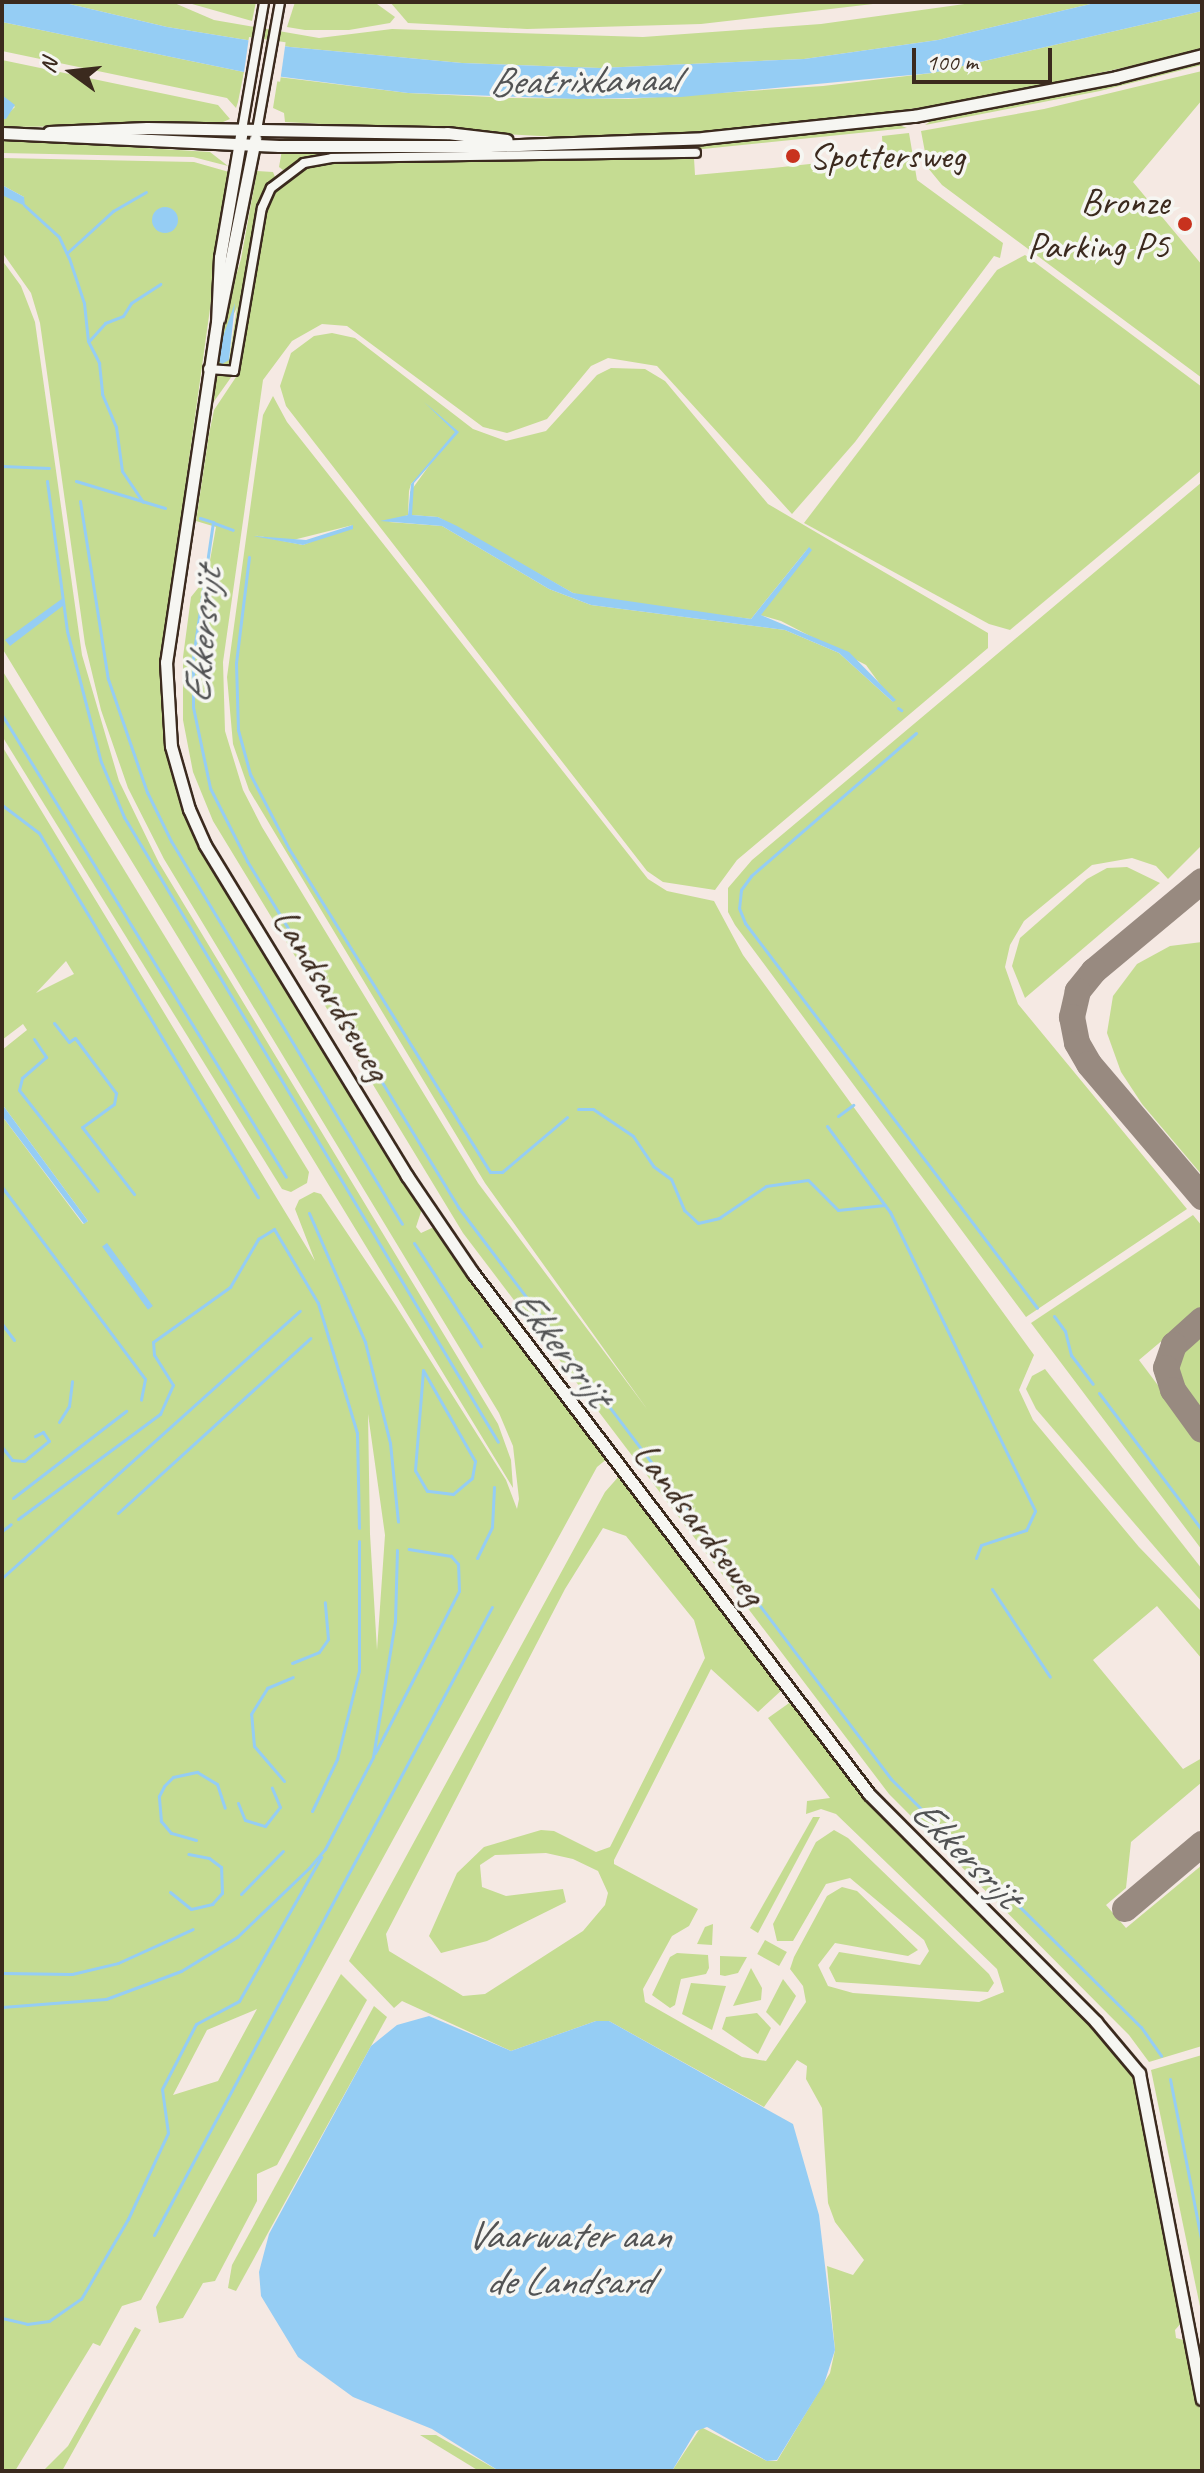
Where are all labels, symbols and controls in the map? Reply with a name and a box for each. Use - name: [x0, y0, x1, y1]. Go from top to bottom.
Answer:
- north arrow: [32, 32, 112, 112]
- scale bar: [916, 32, 1056, 82]
- text: 100 m: [926, 47, 978, 77]
- water label: Beatrixkanaal: [489, 54, 677, 106]
- text: N: [34, 56, 64, 76]
- place label: Spottersweg: [809, 133, 965, 179]
- marker: Spottersweg: [784, 147, 802, 165]
- place label: Bronze Parking P5: [1027, 179, 1169, 268]
- marker: Bronze Parking P5: [1176, 215, 1194, 233]
- water label: Ekkersrijt: [172, 567, 232, 705]
- street label: Landsardseweg: [263, 900, 401, 1088]
- water label: Ekkersrijt: [502, 1279, 622, 1415]
- street label: Landsardseweg: [624, 1432, 776, 1614]
- water label: Ekkersrijt: [901, 1788, 1031, 1918]
- water label: Vaarwater aan de Landsard: [466, 2211, 670, 2305]

